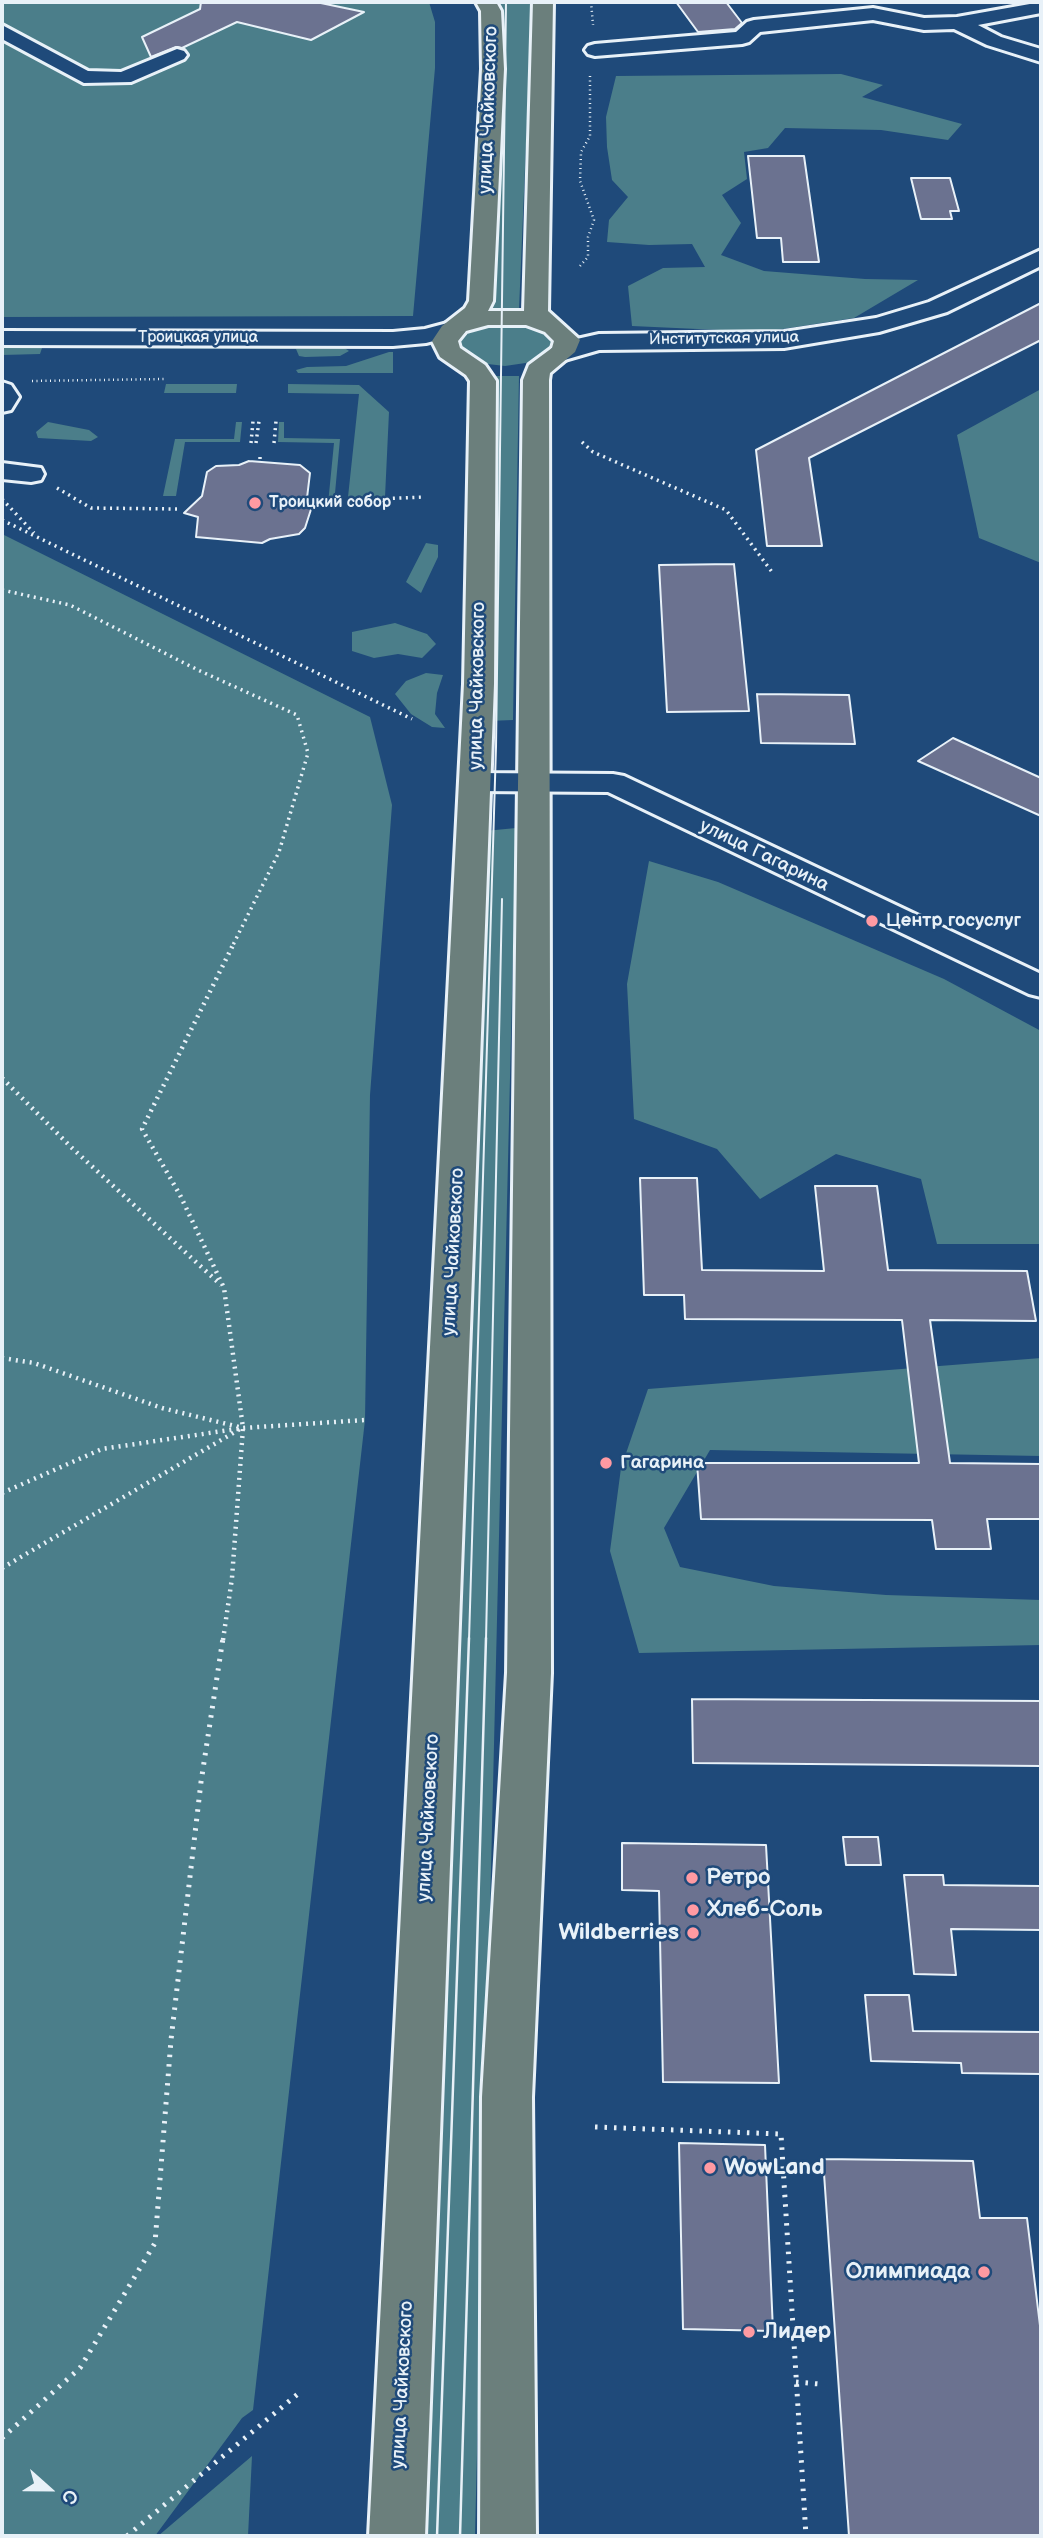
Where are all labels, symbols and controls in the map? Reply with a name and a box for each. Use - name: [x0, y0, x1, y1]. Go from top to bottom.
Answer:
- street label: улица Чайковского: [475, 26, 503, 194]
- street label: Троицкая улица: [138, 328, 258, 348]
- street label: Институтская улица: [649, 328, 799, 350]
- place label: Троицкий собор: [269, 493, 391, 513]
- marker: Троицкий собор: [247, 495, 263, 511]
- street label: улица Чайковского: [465, 602, 491, 770]
- street label: улица Гагарина: [696, 815, 832, 897]
- place label: Центр госуслуг: [886, 910, 1021, 932]
- marker: Центр госуслуг: [864, 913, 880, 929]
- street label: улица Чайковского: [438, 1168, 470, 1336]
- place label: Гагарина: [620, 1452, 704, 1474]
- marker: Гагарина: [598, 1455, 614, 1471]
- street label: улица Чайковского: [413, 1734, 445, 1902]
- place label: Ретро: [706, 1864, 771, 1892]
- marker: Ретро: [684, 1870, 700, 1886]
- place label: Хлеб-Соль: [707, 1896, 823, 1924]
- marker: Хлеб-Соль: [685, 1902, 701, 1918]
- place label: Wildberries: [558, 1919, 679, 1947]
- marker: Wildberries: [685, 1925, 701, 1941]
- place label: WowLand: [724, 2154, 825, 2182]
- marker: WowLand: [702, 2160, 718, 2176]
- place label: Олимпиада: [845, 2258, 970, 2286]
- marker: Олимпиада: [976, 2264, 992, 2280]
- street label: улица Чайковского: [387, 2301, 419, 2469]
- place label: Лидер: [763, 2318, 831, 2346]
- marker: Лидер: [741, 2324, 757, 2340]
- north arrow: [14, 2454, 84, 2524]
- text: С: [56, 2486, 82, 2507]

